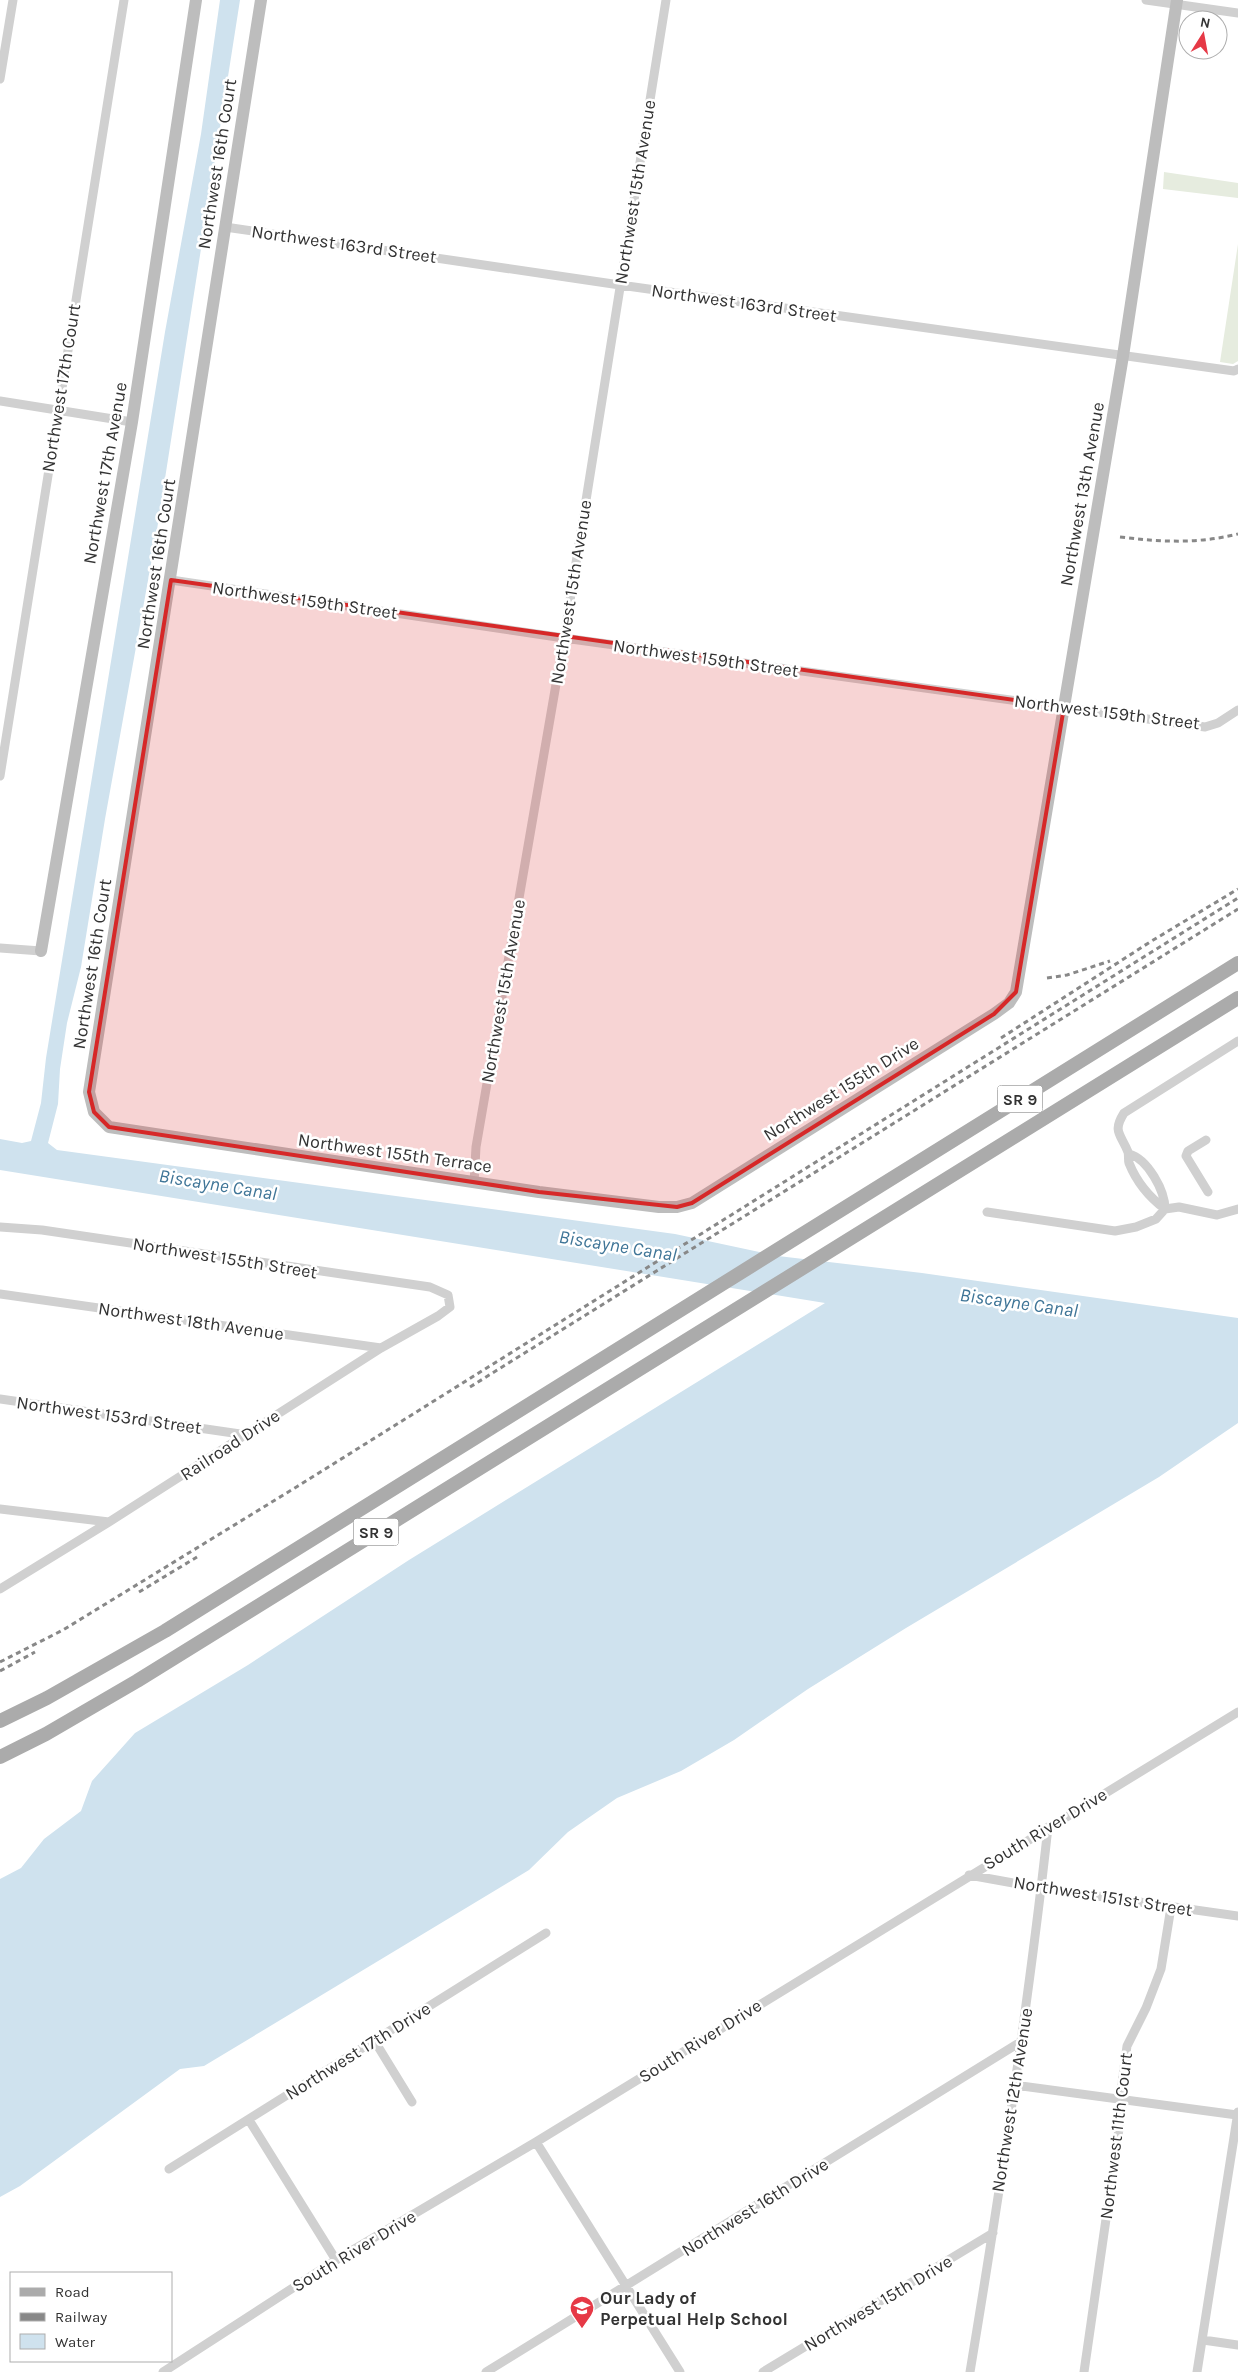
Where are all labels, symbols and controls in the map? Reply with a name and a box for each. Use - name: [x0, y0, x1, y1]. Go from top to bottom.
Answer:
- north arrow: [1178, 10, 1228, 60]
- text: N: [1199, 13, 1212, 32]
- street label: Northwest 16th Court: [193, 77, 241, 251]
- street label: Northwest 15th Avenue: [610, 98, 660, 286]
- street label: Northwest 163rd Street: [250, 220, 438, 268]
- street label: Northwest 163rd Street: [650, 279, 838, 327]
- street label: Northwest 17th Court: [37, 302, 85, 474]
- street label: Northwest 17th Avenue: [78, 380, 132, 566]
- street label: Northwest 13th Avenue: [1055, 400, 1109, 588]
- street label: Northwest 16th Court: [132, 477, 180, 651]
- street label: Northwest 15th Avenue: [546, 498, 596, 686]
- street label: Northwest 159th Street: [211, 576, 399, 624]
- street label: Northwest 159th Street: [612, 634, 800, 682]
- street label: Northwest 159th Street: [1013, 690, 1201, 734]
- street label: Northwest 16th Court: [68, 877, 116, 1051]
- street label: Northwest 15th Avenue: [476, 897, 530, 1085]
- street label: Northwest 155th Drive: [759, 1032, 923, 1146]
- road number: SR 9: [998, 1086, 1042, 1112]
- street label: Northwest 155th Terrace: [297, 1128, 493, 1178]
- water label: Biscayne Canal: [157, 1165, 279, 1205]
- water label: Biscayne Canal: [557, 1226, 679, 1266]
- street label: Northwest 155th Street: [131, 1233, 319, 1284]
- water label: Biscayne Canal: [958, 1284, 1080, 1322]
- street label: Northwest 18th Avenue: [97, 1297, 285, 1345]
- street label: Northwest 153rd Street: [15, 1391, 203, 1439]
- street label: Railroad Drive: [176, 1405, 284, 1485]
- road number: SR 9: [354, 1518, 398, 1545]
- street label: South River Drive: [979, 1783, 1111, 1875]
- street label: Northwest 151st Street: [1012, 1871, 1194, 1921]
- street label: South River Drive: [634, 1994, 766, 2088]
- street label: Northwest 17th Drive: [281, 1997, 435, 2105]
- street label: Northwest 12th Avenue: [987, 2006, 1037, 2194]
- street label: Northwest 11th Court: [1095, 2051, 1137, 2221]
- street label: Northwest 16th Drive: [677, 2153, 833, 2261]
- street label: South River Drive: [288, 2205, 420, 2297]
- street label: Northwest 15th Drive: [800, 2250, 956, 2356]
- legend: [10, 2272, 172, 2362]
- text: Road: [55, 2283, 90, 2301]
- place label: Our Lady of Perpetual Help School: [600, 2287, 788, 2330]
- school or university icon: Our Lady of Perpetual Help School: [569, 2295, 595, 2329]
- text: Railway: [55, 2308, 107, 2326]
- text: Water: [55, 2333, 96, 2351]

